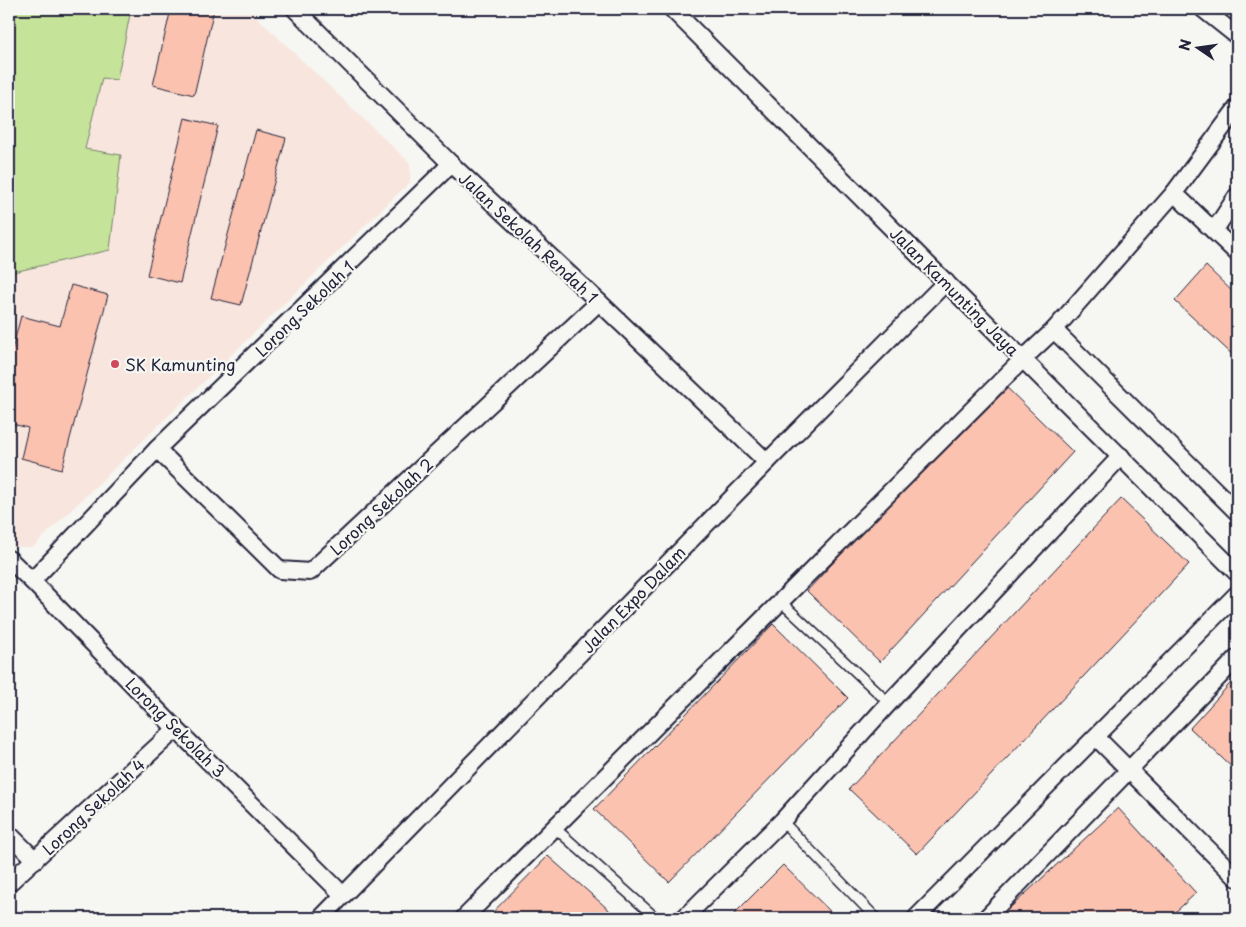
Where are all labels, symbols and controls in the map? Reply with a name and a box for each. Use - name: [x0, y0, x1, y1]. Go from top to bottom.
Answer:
- north arrow: [1174, 22, 1224, 72]
- text: N: [1173, 37, 1196, 53]
- street label: Jalan Sekolah Rendah 1: [454, 166, 604, 308]
- street label: Jalan Kamunting Jaya: [885, 221, 1025, 361]
- street label: Lorong Sekolah 1: [249, 255, 359, 361]
- place label: SK Kamunting: [125, 352, 235, 376]
- marker: SK Kamunting: [109, 358, 121, 370]
- street label: Lorong Sekolah 2: [324, 452, 438, 560]
- street label: Jalan Expo Dalam: [576, 540, 690, 658]
- street label: Lorong Sekolah 3: [121, 672, 231, 782]
- street label: Lorong Sekolah 4: [36, 752, 150, 860]

